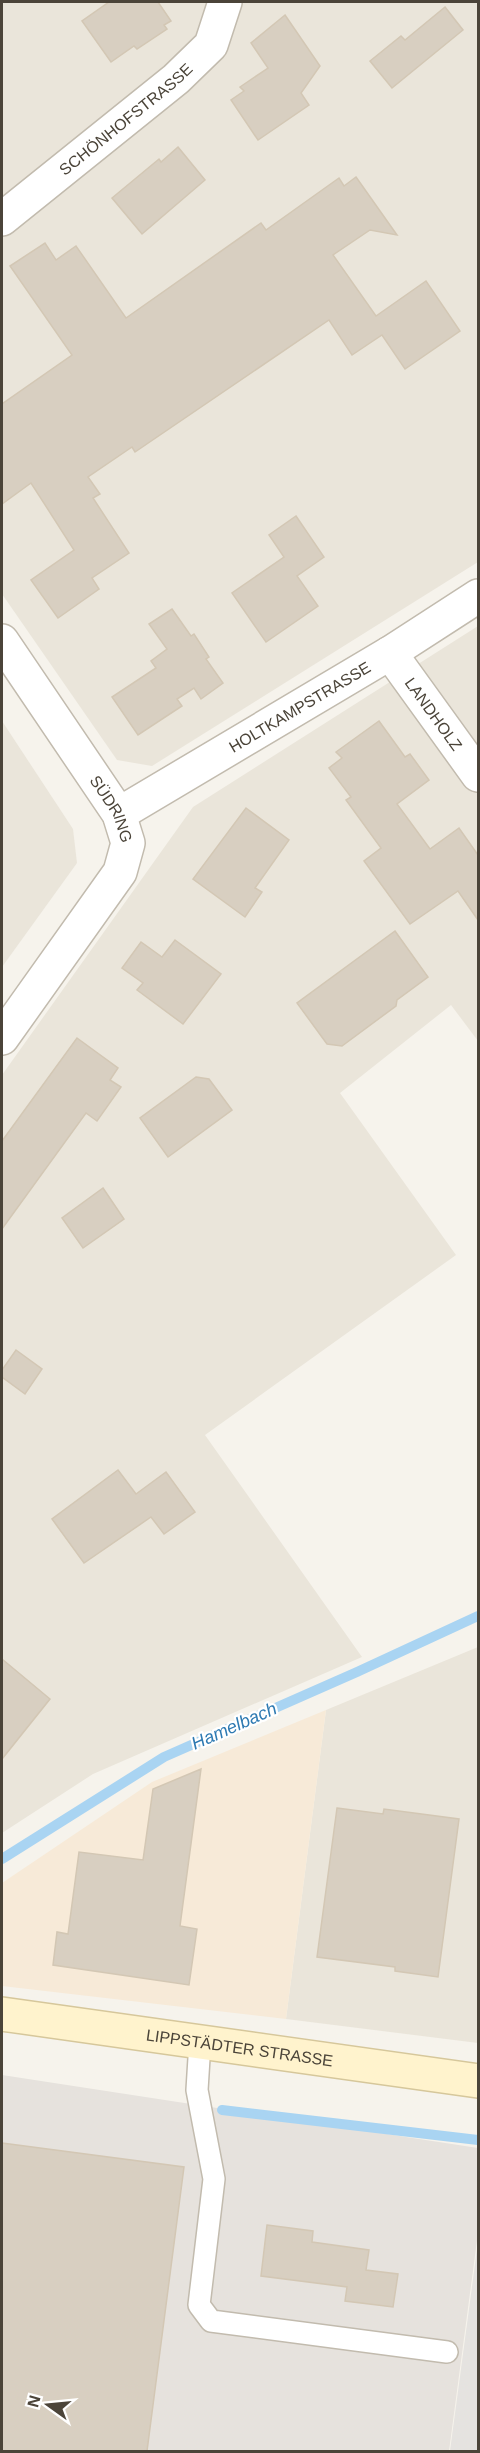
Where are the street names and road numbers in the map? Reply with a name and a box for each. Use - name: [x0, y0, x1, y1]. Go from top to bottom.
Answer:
- street label: SCHÖNHOFSTRASSE: [56, 60, 195, 178]
- street label: HOLTKAMPSTRASSE: [226, 658, 373, 755]
- street label: LANDHOLZ: [402, 674, 466, 754]
- street label: SÜDRING: [87, 772, 136, 844]
- street label: LIPPSTÄDTER STRASSE: [145, 2026, 334, 2069]

